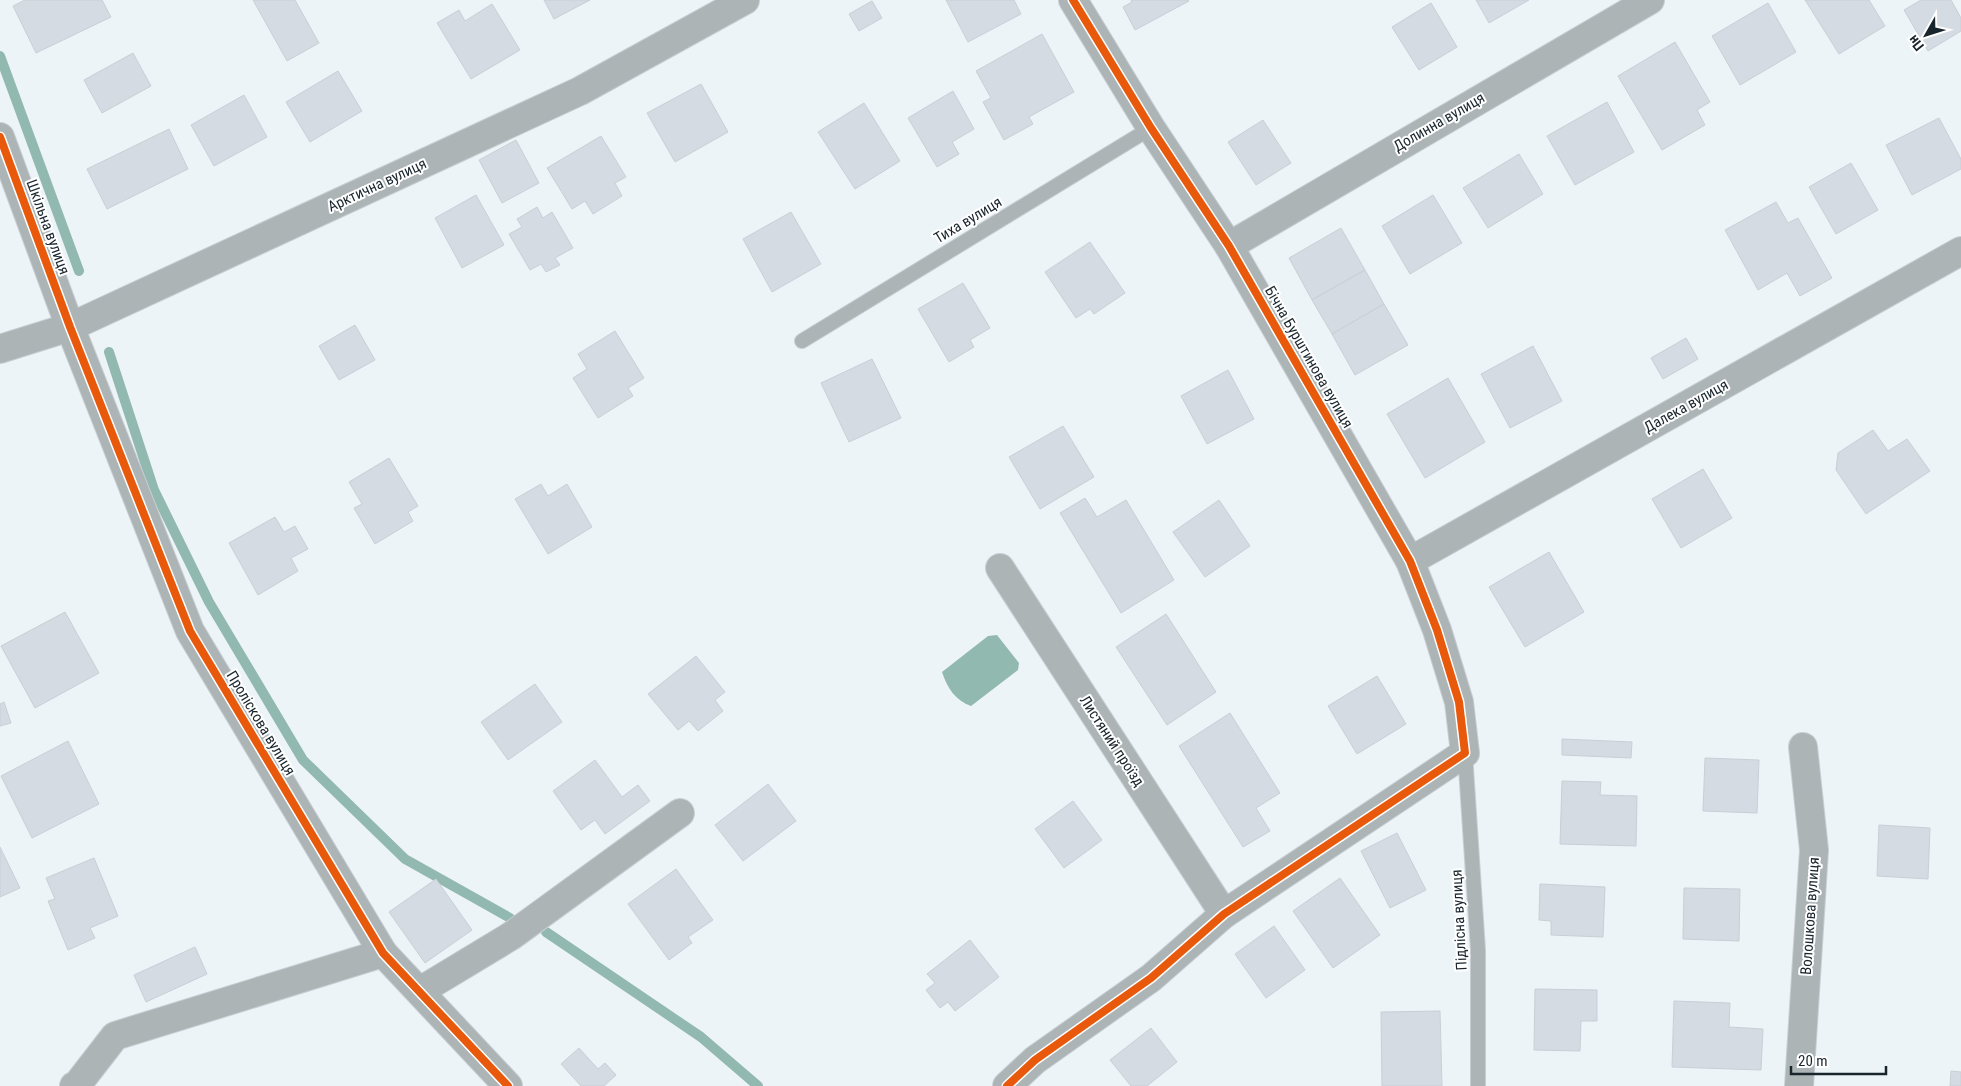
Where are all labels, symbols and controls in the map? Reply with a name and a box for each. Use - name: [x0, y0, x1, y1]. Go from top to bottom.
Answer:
- north arrow: [1901, 10, 1951, 60]
- text: Пн: [1905, 32, 1927, 54]
- street label: Долинна вулиця: [1390, 89, 1488, 155]
- street label: Арктична вулиця: [325, 154, 429, 216]
- street label: Шкільна вулиця: [22, 177, 74, 277]
- street label: Тиха вулиця: [931, 193, 1005, 247]
- street label: Бічна Бурштинова вулиця: [1261, 283, 1357, 431]
- street label: Далека вулиця: [1641, 375, 1731, 437]
- street label: Проліскова вулиця: [223, 667, 299, 779]
- street label: Листяний проїзд: [1076, 692, 1148, 790]
- street label: Волошкова вулиця: [1797, 857, 1823, 975]
- street label: Підлісна вулиця: [1447, 869, 1471, 971]
- scale bar: [1791, 1044, 1886, 1076]
- text: 20 m: [1798, 1052, 1828, 1070]

